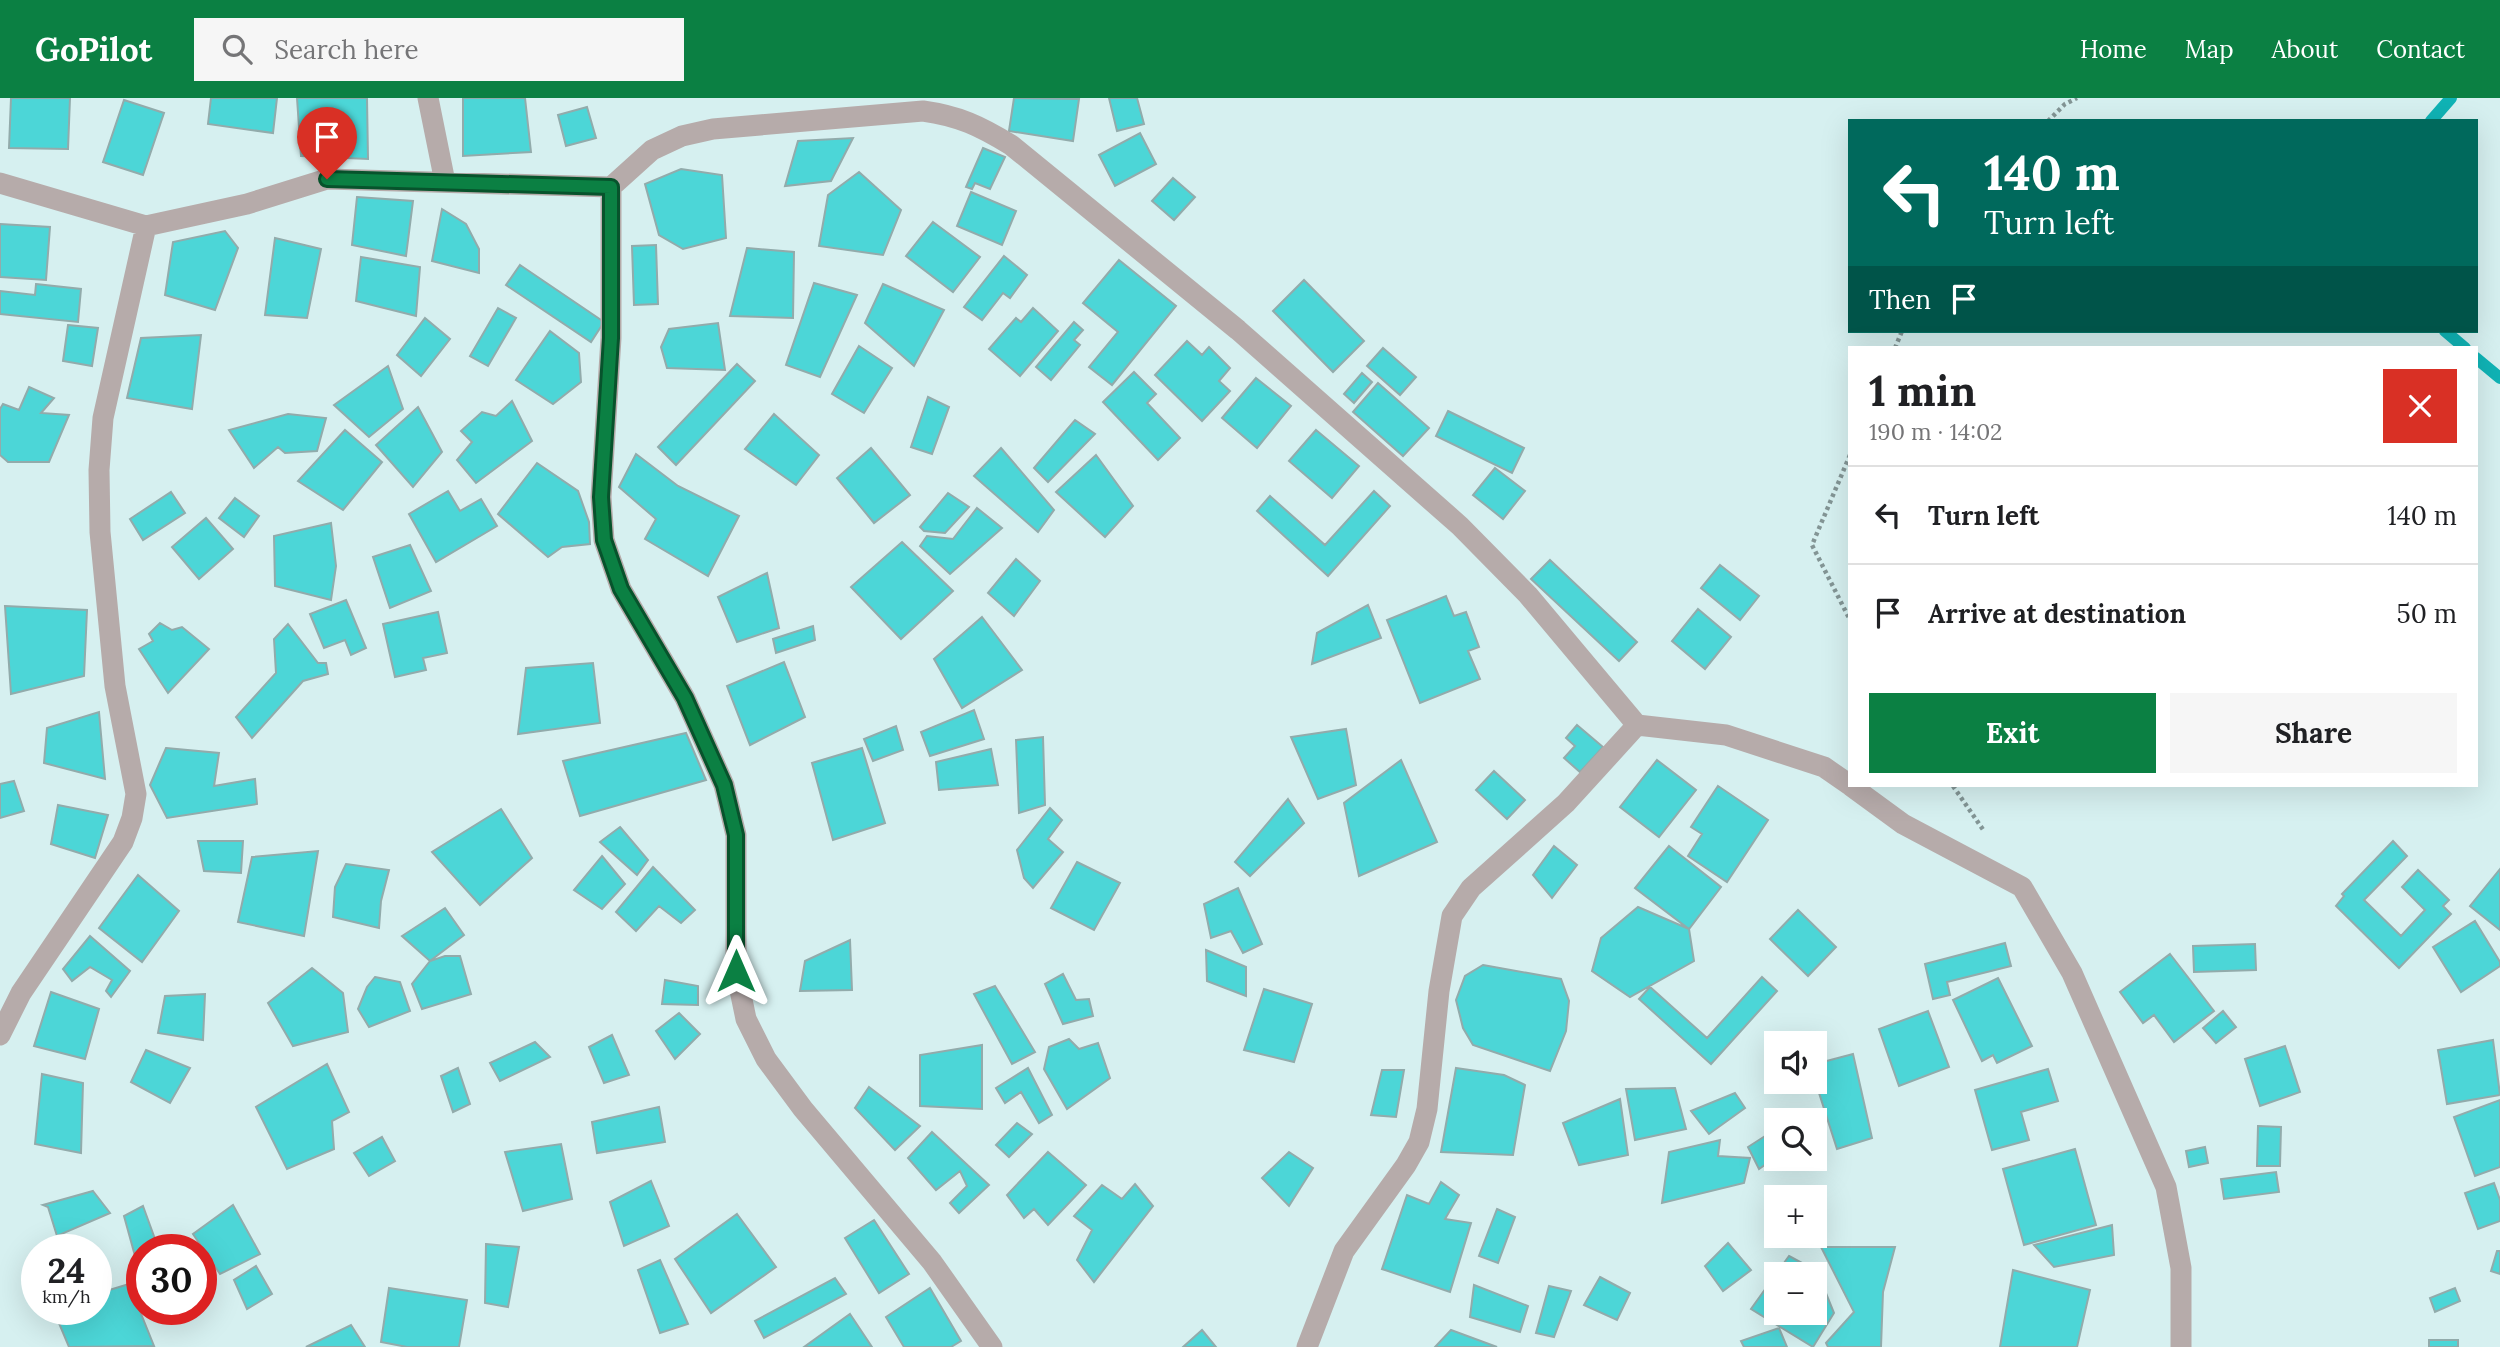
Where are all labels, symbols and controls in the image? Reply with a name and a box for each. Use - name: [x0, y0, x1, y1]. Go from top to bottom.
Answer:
- search box: [194, 18, 684, 81]
- text: GoPilot: [35, 28, 152, 70]
- icon: search: [218, 30, 256, 68]
- text: Search here: [274, 33, 419, 66]
- text: Home: [2080, 34, 2147, 65]
- text: Map: [2185, 34, 2234, 65]
- text: About: [2272, 34, 2338, 65]
- text: Contact: [2376, 34, 2465, 65]
- pin: [297, 107, 357, 179]
- icon: arrive: [308, 118, 346, 156]
- text: 140 m: [1984, 141, 2120, 203]
- icon: left: [1869, 147, 1960, 238]
- text: Turn left: [1984, 202, 2114, 243]
- icon: arrive: [1945, 280, 1983, 318]
- text: Then: [1869, 283, 1931, 316]
- text: 1 min: [1869, 364, 1976, 418]
- button: close: [2383, 369, 2457, 443]
- text: 190 m · 14:02: [1869, 417, 2002, 446]
- icon: left: [1869, 496, 1907, 534]
- text: Turn left: [1928, 499, 2039, 532]
- text: 140 m: [2387, 499, 2457, 532]
- icon: arrive: [1869, 594, 1907, 632]
- text: Arrive at destination: [1928, 597, 2186, 630]
- text: 50 m: [2397, 597, 2457, 630]
- button: Exit: [1869, 693, 2156, 773]
- button: Share: [2170, 693, 2457, 773]
- position arrow: [699, 934, 773, 1008]
- map controls: [1764, 1031, 1827, 1325]
- button: sound: [1764, 1031, 1827, 1094]
- button: search: [1764, 1108, 1827, 1171]
- button: +: [1764, 1185, 1827, 1248]
- speed limit sign: 30: [126, 1234, 217, 1325]
- text: 24: [48, 1248, 85, 1293]
- button: −: [1764, 1262, 1827, 1325]
- text: km/h: [42, 1285, 91, 1308]

